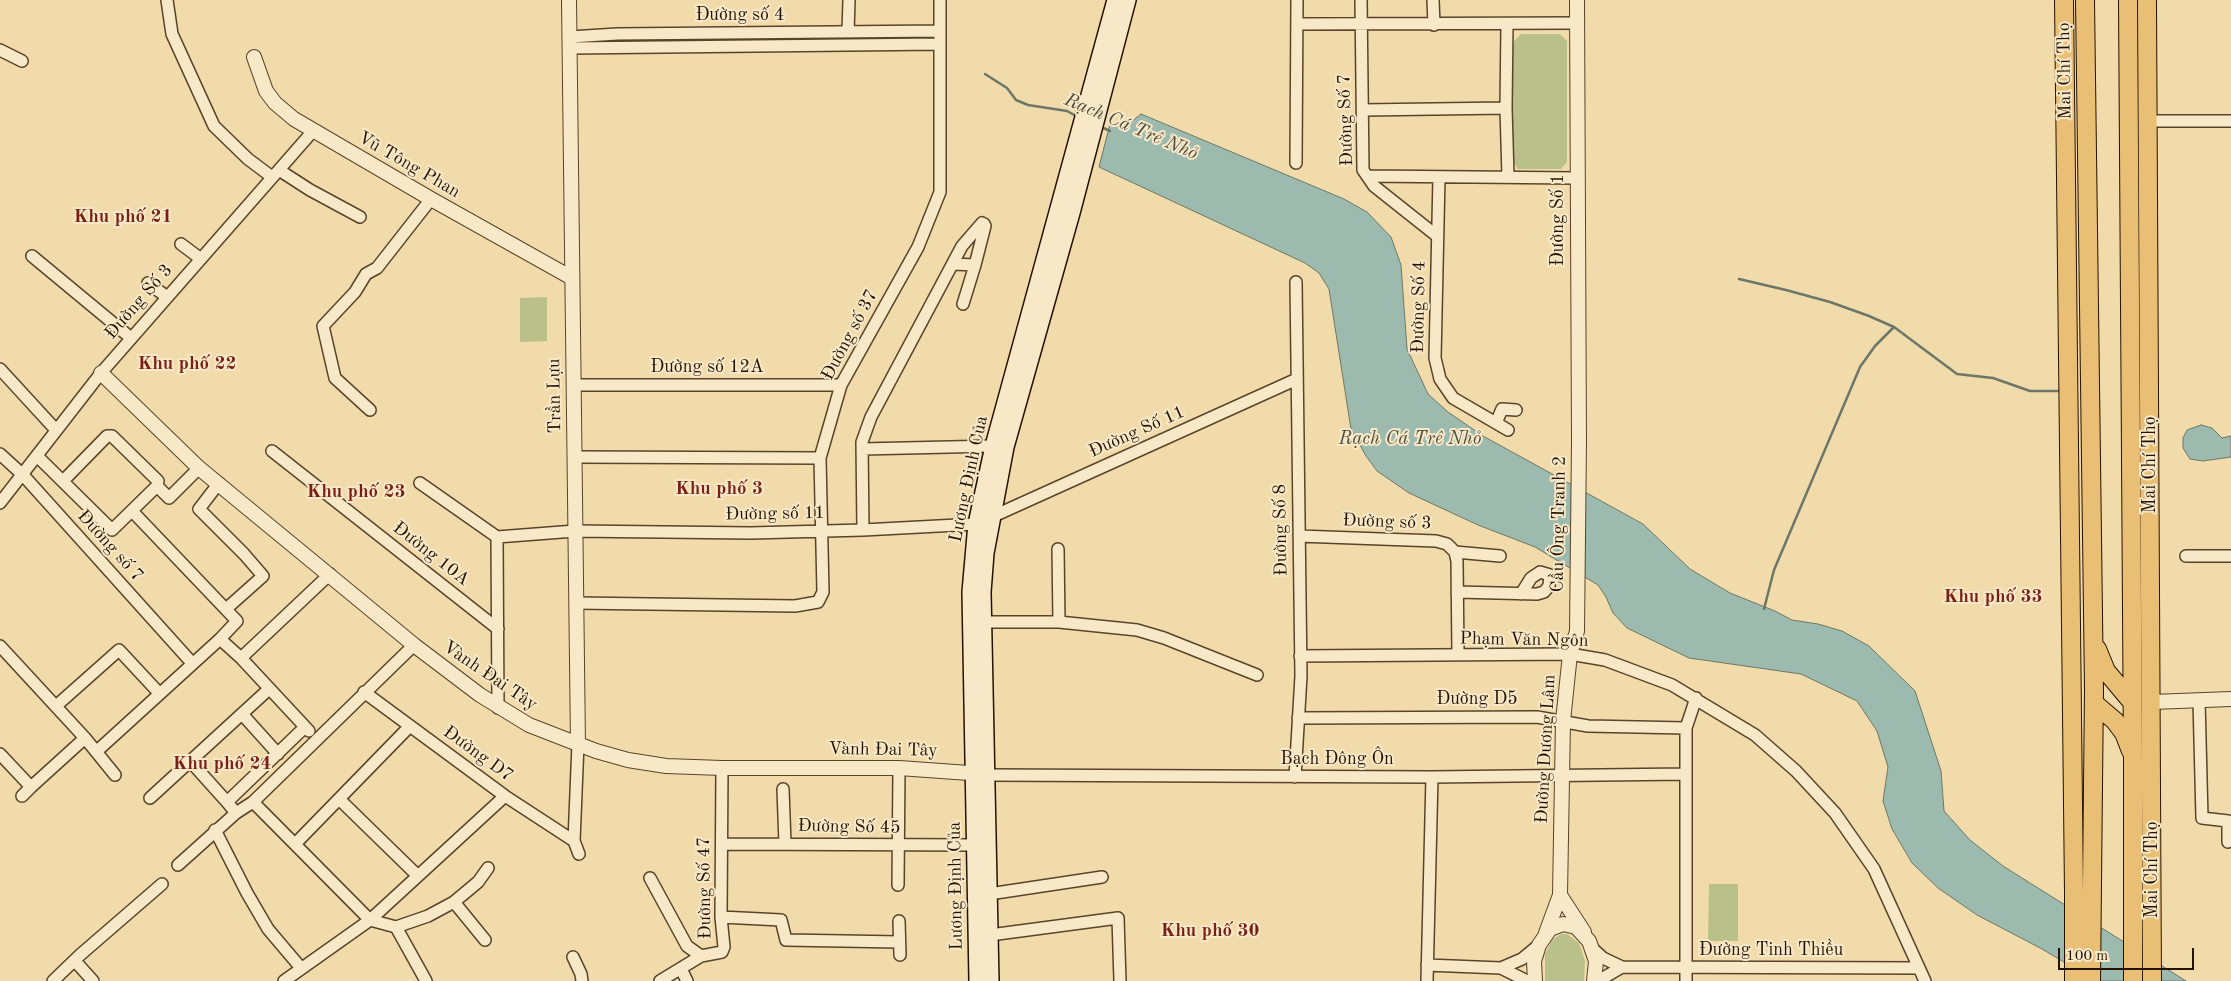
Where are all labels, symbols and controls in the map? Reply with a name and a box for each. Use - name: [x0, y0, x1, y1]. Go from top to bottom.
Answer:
- street label: Đường số 4: [695, 4, 785, 26]
- street label: Mai Chí Thọ: [2053, 22, 2077, 120]
- street label: Đường Số 7: [1334, 73, 1358, 167]
- water label: Rạch Cá Trê Nhỏ: [1061, 89, 1201, 165]
- street label: Vũ Tông Phan: [354, 127, 464, 203]
- street label: Đường Số 1: [1547, 174, 1569, 266]
- district label: Khu phố 21: [74, 206, 172, 228]
- street label: Đường Số 3: [101, 260, 177, 344]
- street label: Đường Số 4: [1407, 261, 1431, 353]
- street label: Đường số 37: [817, 286, 883, 384]
- district label: Khu phố 22: [138, 353, 236, 375]
- street label: Đường số 12A: [650, 356, 764, 378]
- street label: Trần Lựu: [544, 358, 566, 434]
- street label: Đường Số 11: [1086, 401, 1188, 463]
- street label: Lương Định Của: [945, 414, 993, 544]
- street label: Mai Chí Thọ: [2139, 416, 2161, 514]
- water label: Rạch Cá Trê Nhỏ: [1338, 428, 1482, 450]
- street label: Cầu Ông Tranh 2: [1547, 455, 1571, 593]
- district label: Khu phố 3: [675, 478, 763, 500]
- district label: Khu phố 23: [307, 481, 405, 503]
- street label: Đường Số 8: [1269, 484, 1293, 576]
- street label: Đường số 11: [725, 502, 825, 526]
- street label: Đường số 7: [72, 506, 148, 586]
- street label: Đường số 3: [1342, 510, 1432, 534]
- street label: Đường 10A: [388, 517, 474, 591]
- district label: Khu phố 33: [1944, 586, 2042, 608]
- street label: Phạm Văn Ngôn: [1459, 628, 1589, 652]
- street label: Vành Đai Tây: [439, 636, 541, 716]
- street label: Đường Dương Lâm: [1531, 674, 1561, 824]
- street label: Đường D5: [1436, 688, 1518, 710]
- street label: Đường D7: [439, 721, 517, 787]
- street label: Vành Đai Tây: [828, 738, 938, 762]
- street label: Bạch Đông Ôn: [1280, 748, 1394, 770]
- district label: Khu phố 24: [173, 753, 271, 775]
- street label: Đường Số 45: [797, 815, 901, 839]
- street label: Lương Định Của: [944, 821, 968, 951]
- street label: Mai Chí Thọ: [2141, 821, 2163, 919]
- street label: Đường Số 47: [693, 836, 717, 940]
- district label: Khu phố 30: [1161, 920, 1259, 942]
- scale bar: [2061, 938, 2197, 970]
- street label: Đường Tinh Thiều: [1699, 939, 1843, 961]
- text: 100 m: [2066, 949, 2108, 964]

